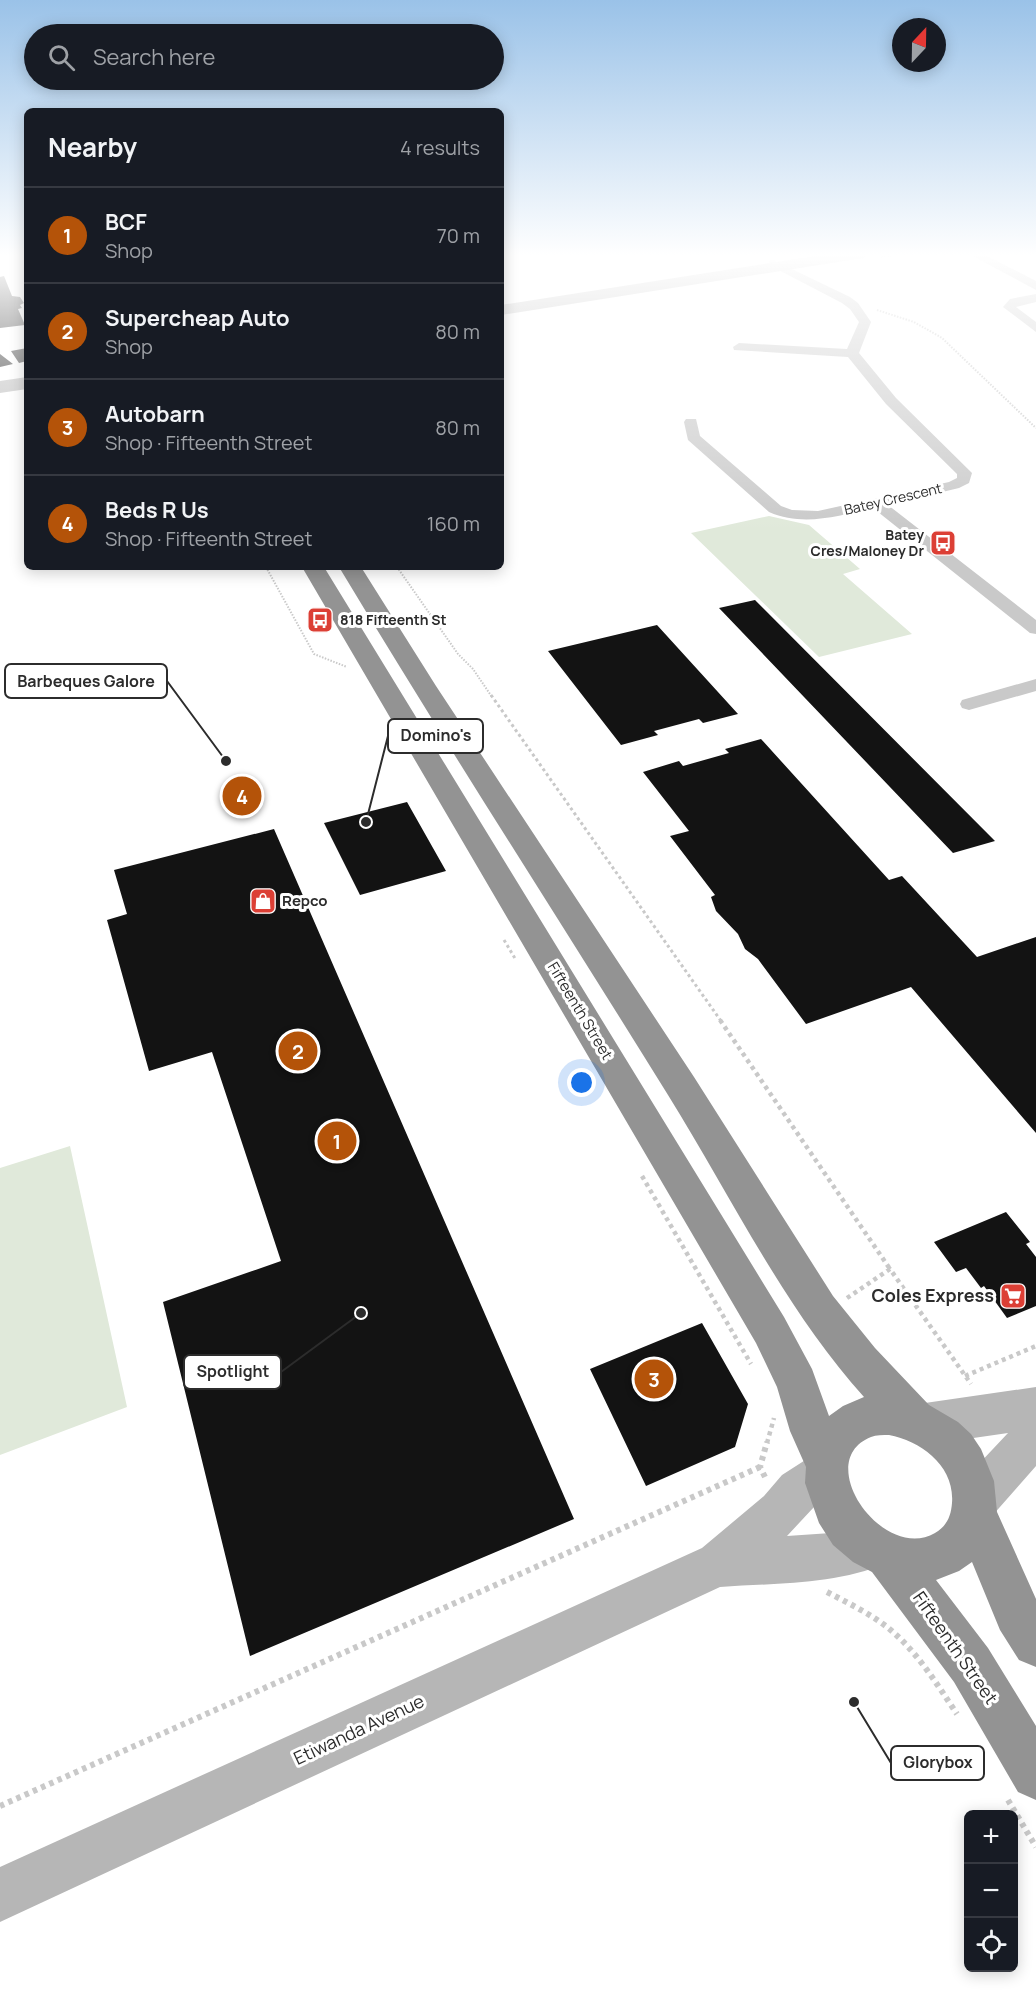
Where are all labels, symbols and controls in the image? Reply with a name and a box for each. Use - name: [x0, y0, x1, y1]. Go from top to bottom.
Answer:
- north arrow: [892, 18, 946, 72]
- search box: [24, 24, 504, 90]
- icon: search: [45, 41, 78, 74]
- text: Search here: [93, 42, 215, 72]
- text: Nearby: [48, 129, 137, 165]
- text: 4 results: [400, 134, 480, 161]
- text: BCF: [105, 207, 147, 237]
- text: 1: [63, 222, 72, 249]
- text: 70 m: [437, 222, 480, 249]
- text: Shop: [105, 237, 153, 264]
- text: Supercheap Auto: [105, 303, 290, 333]
- text: 2: [62, 318, 73, 345]
- text: 80 m: [435, 318, 480, 345]
- text: Shop: [105, 333, 153, 360]
- text: Autobarn: [105, 399, 205, 429]
- text: 3: [62, 414, 73, 441]
- text: 80 m: [435, 414, 480, 441]
- text: Shop · Fifteenth Street: [105, 429, 312, 456]
- street label: Batey Crescent: [842, 478, 944, 519]
- text: Beds R Us: [105, 495, 209, 525]
- text: 4: [61, 510, 74, 537]
- text: 160 m: [427, 510, 480, 537]
- text: Shop · Fifteenth Street: [105, 525, 312, 552]
- place label: Batey Cres/Maloney Dr: [811, 525, 924, 560]
- bus stop icon: Batey Cres/Maloney Dr: [928, 528, 958, 558]
- bus stop icon: 818 Fifteenth St: [305, 605, 335, 635]
- place label: 818 Fifteenth St: [340, 610, 447, 629]
- callout: Barbeques Galore: [5, 664, 167, 698]
- text: Barbeques Galore: [17, 670, 155, 692]
- callout: Domino's: [388, 719, 483, 753]
- text: Domino's: [401, 724, 472, 746]
- pin: 4: [222, 774, 262, 818]
- shop icon: Repco: [248, 886, 278, 916]
- place label: Repco: [282, 890, 328, 911]
- street label: Fifteenth Street: [543, 958, 618, 1063]
- pin: 2: [278, 1028, 318, 1074]
- your location: [567, 1068, 596, 1097]
- pin: 1: [318, 1118, 356, 1164]
- supermarket icon: Coles Express: [998, 1281, 1028, 1311]
- place label: Coles Express: [871, 1283, 994, 1307]
- callout: Spotlight: [184, 1355, 281, 1389]
- pin: 3: [634, 1356, 674, 1402]
- text: Spotlight: [197, 1360, 270, 1382]
- street label: Fifteenth Street: [908, 1586, 1004, 1709]
- street label: Etiwanda Avenue: [289, 1688, 428, 1770]
- callout: Glorybox: [891, 1746, 984, 1780]
- text: Glorybox: [903, 1751, 973, 1773]
- map controls: [964, 1810, 1018, 1972]
- button: +: [964, 1810, 1018, 1864]
- button: −: [964, 1864, 1018, 1918]
- button: locate: [964, 1918, 1018, 1972]

